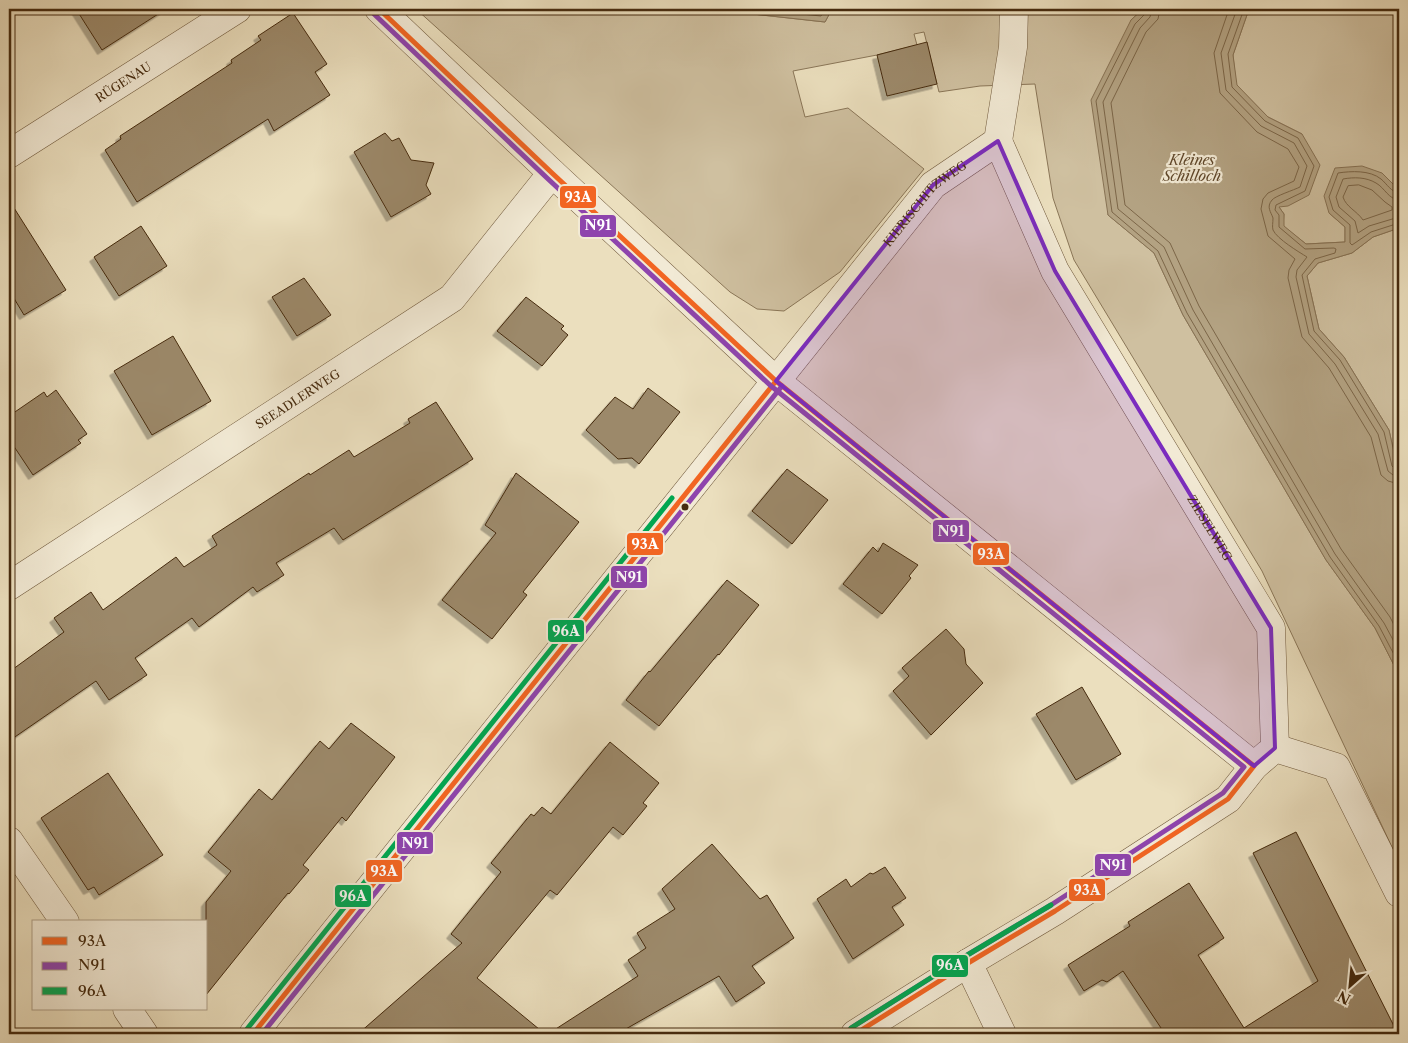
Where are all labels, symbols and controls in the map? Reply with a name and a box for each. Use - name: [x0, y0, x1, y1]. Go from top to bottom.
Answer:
- street label: RÜGENAU: [92, 58, 154, 105]
- water label: Kleines Schilloch: [1162, 151, 1221, 185]
- street label: KIERISCHITZWEG: [879, 157, 970, 249]
- line badge: 93A: [559, 185, 597, 209]
- text: 93A: [564, 188, 593, 206]
- line badge: N91: [579, 214, 617, 238]
- text: N91: [585, 216, 612, 234]
- street label: SEEADLERWEG: [252, 365, 343, 431]
- street label: ZIESELWEG: [1185, 492, 1236, 564]
- unlabelled marker: [680, 502, 690, 512]
- line badge: N91: [932, 519, 970, 543]
- text: N91: [938, 522, 965, 540]
- line badge: 93A: [626, 532, 664, 556]
- text: 93A: [631, 535, 660, 553]
- line badge: 93A: [972, 542, 1010, 566]
- text: 93A: [977, 545, 1006, 563]
- line badge: N91: [610, 565, 648, 589]
- text: N91: [616, 568, 643, 586]
- line badge: 96A: [547, 619, 585, 643]
- text: 96A: [552, 622, 581, 640]
- line badge: N91: [396, 831, 434, 855]
- text: N91: [402, 834, 429, 852]
- line badge: N91: [1094, 853, 1132, 877]
- text: N91: [1100, 856, 1127, 874]
- line badge: 93A: [365, 859, 403, 883]
- text: 93A: [370, 862, 399, 880]
- line badge: 93A: [1068, 878, 1106, 902]
- text: 93A: [1073, 881, 1102, 899]
- line badge: 96A: [334, 884, 372, 908]
- text: 96A: [339, 887, 368, 905]
- legend: [32, 920, 208, 1010]
- text: 93A: [78, 931, 107, 950]
- line badge: 96A: [931, 954, 969, 978]
- text: N91: [78, 955, 106, 974]
- text: 96A: [936, 956, 965, 974]
- north arrow: [1326, 960, 1376, 1010]
- text: 96A: [78, 981, 108, 1000]
- text: N: [1335, 987, 1354, 1008]

